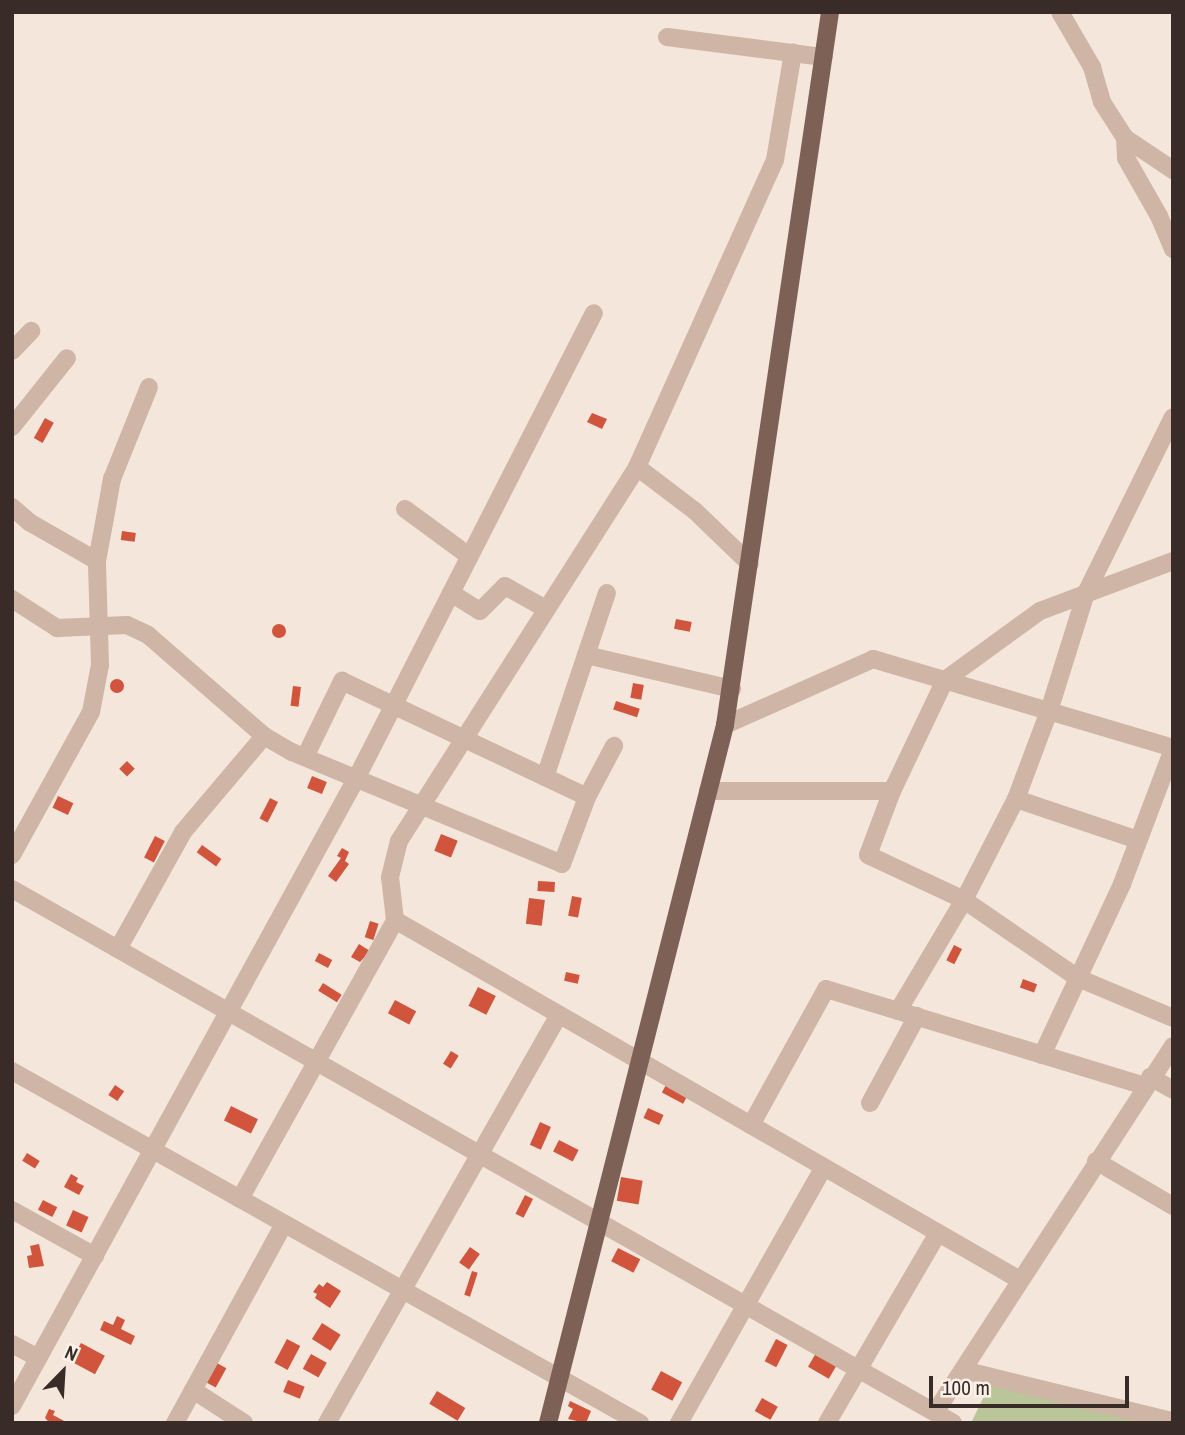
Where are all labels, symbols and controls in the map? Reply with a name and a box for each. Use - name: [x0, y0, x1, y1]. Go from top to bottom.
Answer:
- north arrow: [28, 1337, 98, 1407]
- text: N: [61, 1339, 82, 1367]
- scale bar: [933, 1362, 1132, 1406]
- text: 100 m: [942, 1373, 990, 1402]

